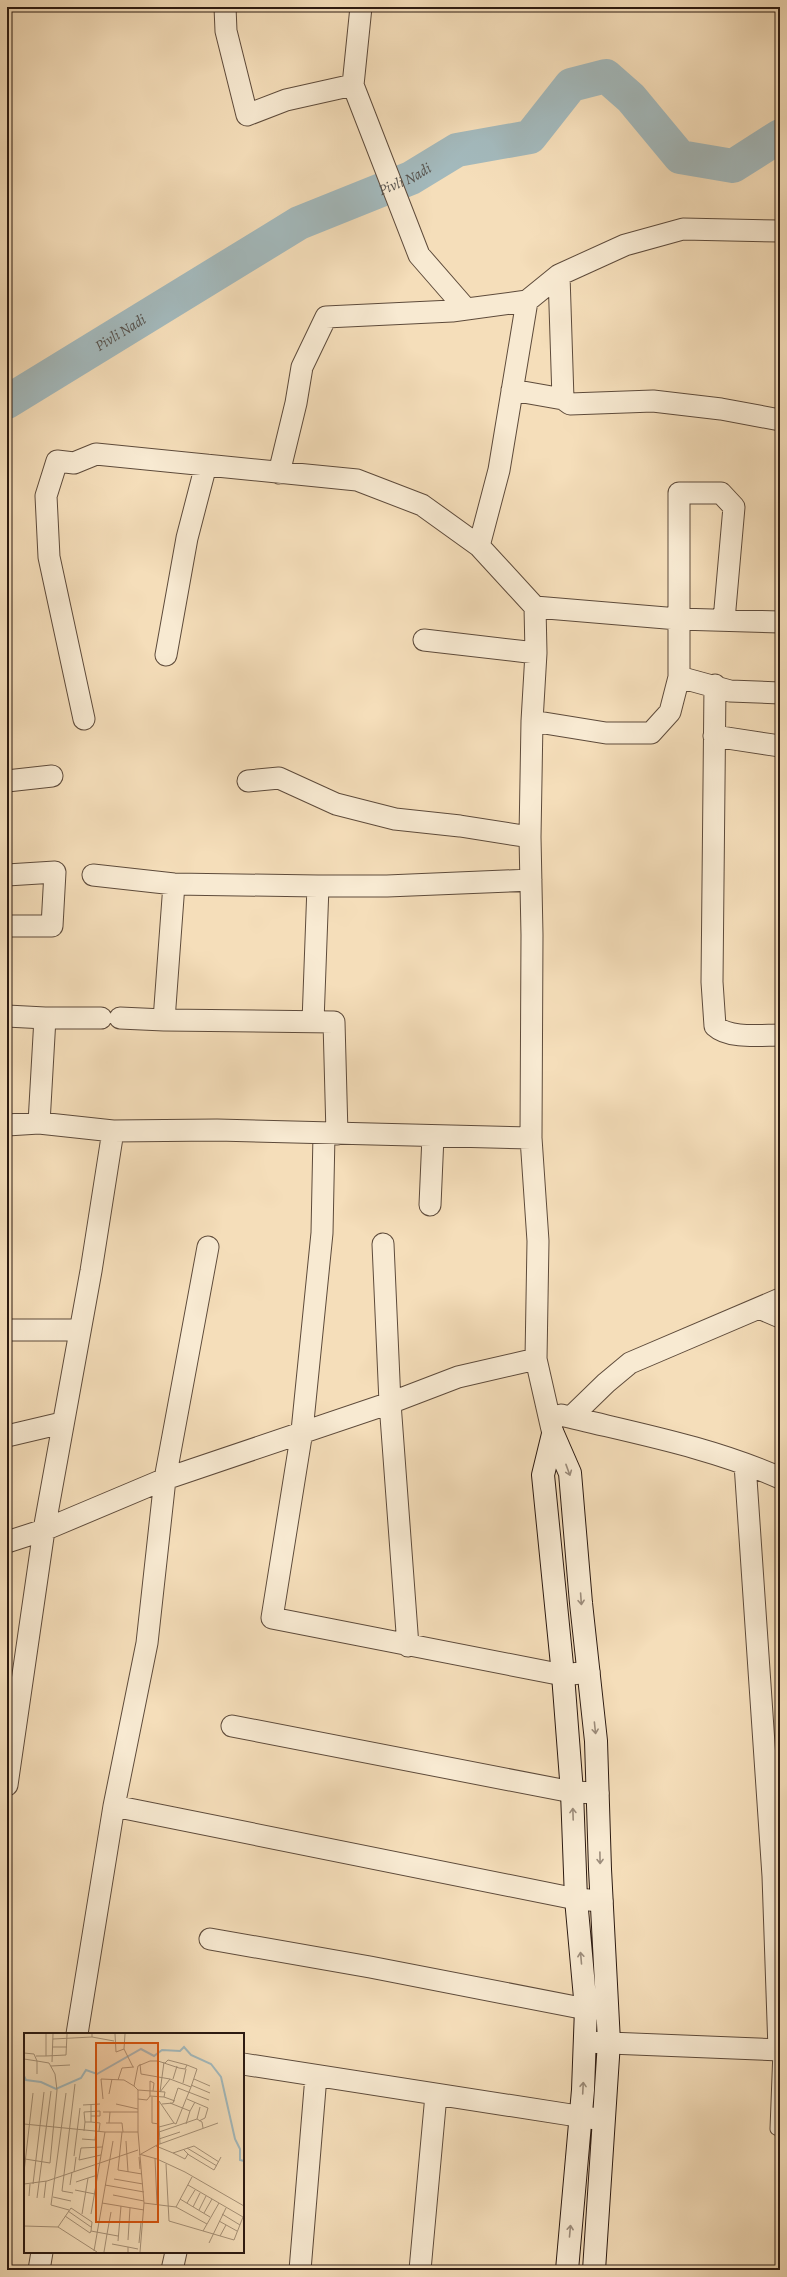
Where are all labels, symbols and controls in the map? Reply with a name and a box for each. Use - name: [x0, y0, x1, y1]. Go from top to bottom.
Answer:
- water label: Pivli Nadi: [375, 158, 435, 200]
- water label: Pivli Nadi: [91, 309, 150, 356]
- one-way arrow: [565, 1463, 573, 1475]
- one-way arrow: [577, 1592, 584, 1605]
- one-way arrow: [591, 1721, 599, 1734]
- one-way arrow: [569, 1808, 577, 1821]
- one-way arrow: [596, 1851, 603, 1864]
- one-way arrow: [578, 1952, 585, 1965]
- inset map: [24, 2033, 244, 2253]
- one-way arrow: [579, 2082, 586, 2095]
- one-way arrow: [567, 2225, 574, 2238]

